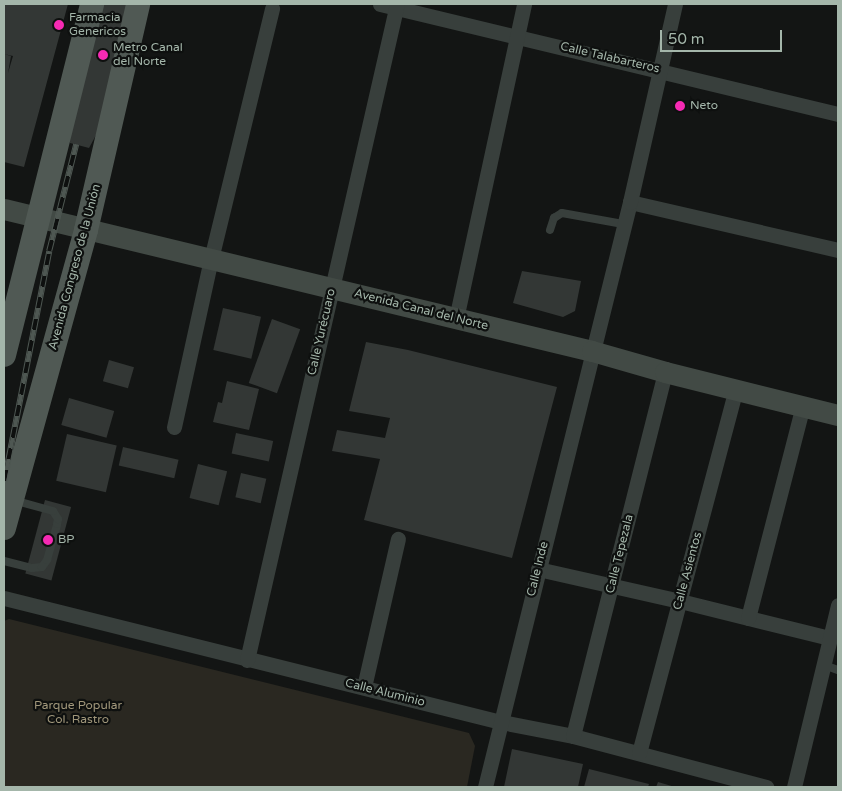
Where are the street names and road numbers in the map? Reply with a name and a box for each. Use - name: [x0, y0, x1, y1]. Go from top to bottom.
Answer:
- street label: Calle Talabarteros: [559, 40, 661, 76]
- street label: Avenida Congreso de la Unión: [46, 182, 104, 352]
- street label: Avenida Canal del Norte: [352, 286, 490, 334]
- street label: Calle Yurécuaro: [305, 287, 339, 377]
- street label: Calle Tepezala: [603, 513, 637, 595]
- street label: Calle Asientos: [671, 530, 705, 612]
- street label: Calle Inde: [524, 540, 552, 598]
- street label: Calle Aluminio: [344, 676, 426, 710]

